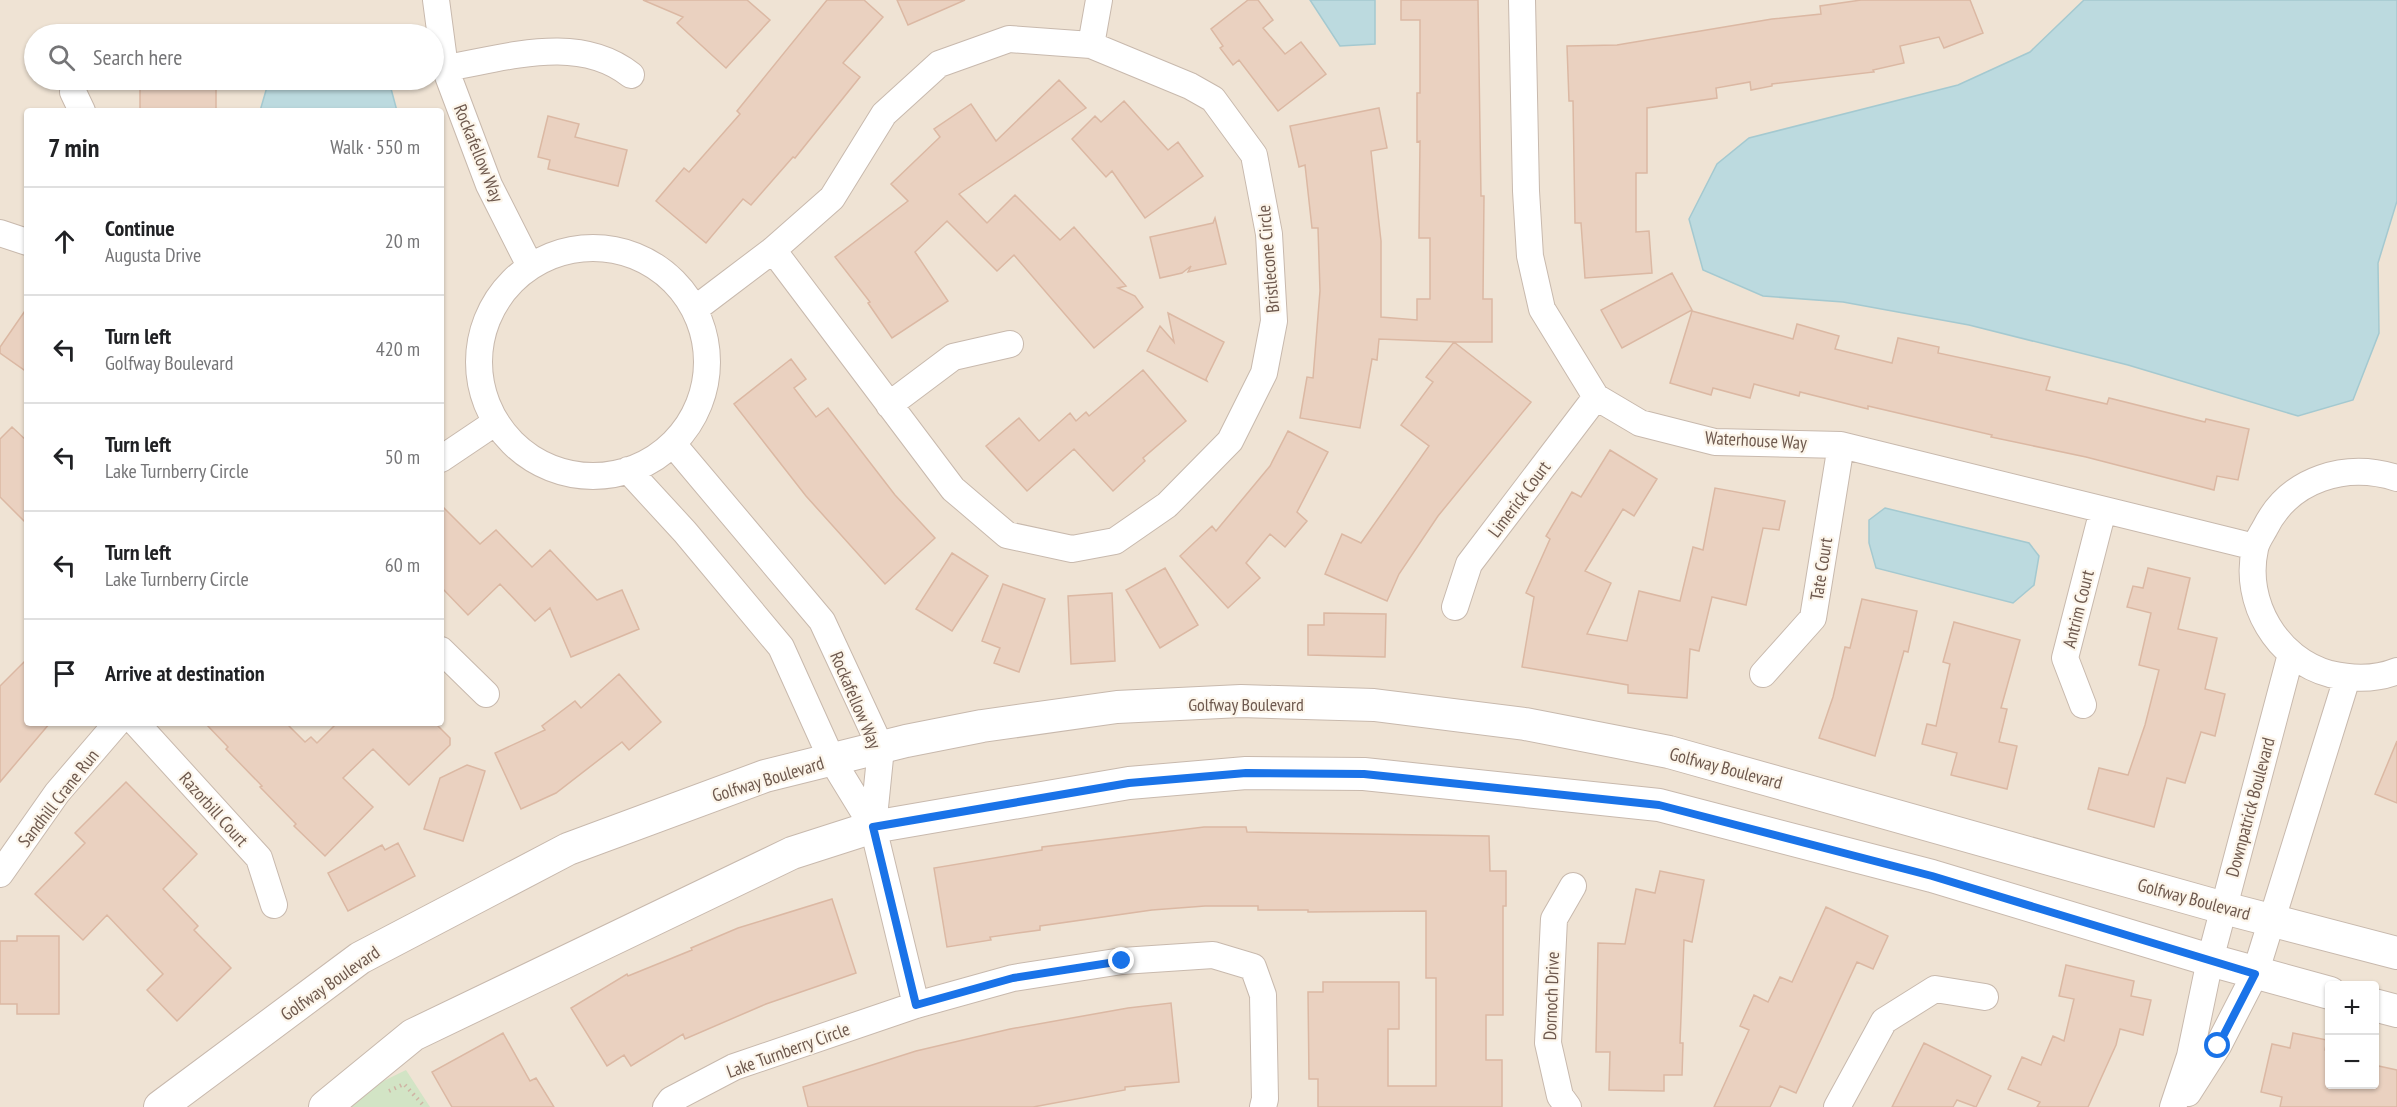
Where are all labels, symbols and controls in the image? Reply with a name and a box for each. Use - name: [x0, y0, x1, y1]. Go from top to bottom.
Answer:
- search box: [24, 24, 444, 90]
- icon: search: [45, 41, 78, 74]
- text: Search here: [93, 43, 182, 71]
- street label: Rockafellow Way: [449, 101, 509, 205]
- text: 7 min: [48, 131, 99, 164]
- text: Walk · 550 m: [330, 134, 420, 160]
- street label: Bristlecone Circle: [1252, 204, 1284, 314]
- text: Continue: [105, 214, 175, 242]
- icon: ahead: [48, 225, 81, 258]
- text: 20 m: [385, 228, 420, 254]
- text: Augusta Drive: [105, 242, 201, 268]
- text: Turn left: [105, 322, 171, 350]
- icon: left: [48, 333, 81, 366]
- text: 420 m: [376, 336, 420, 362]
- text: Golfway Boulevard: [105, 350, 233, 376]
- street label: Waterhouse Way: [1705, 426, 1808, 454]
- text: Turn left: [105, 430, 171, 458]
- icon: left: [48, 441, 81, 474]
- text: 50 m: [385, 444, 420, 470]
- street label: Limerick Court: [1483, 456, 1555, 542]
- text: Lake Turnberry Circle: [105, 458, 249, 484]
- street label: Tate Court: [1805, 536, 1837, 602]
- text: Turn left: [105, 538, 171, 566]
- icon: left: [48, 549, 81, 582]
- text: 60 m: [385, 552, 420, 578]
- text: Lake Turnberry Circle: [105, 566, 249, 592]
- street label: Antrim Court: [2057, 568, 2099, 650]
- street label: Rockafellow Way: [825, 648, 887, 752]
- icon: arrive: [48, 657, 81, 690]
- text: Arrive at destination: [105, 659, 265, 687]
- street label: Golfway Boulevard: [1188, 693, 1304, 716]
- street label: Downpatrick Boulevard: [2220, 735, 2280, 879]
- street label: Golfway Boulevard: [1667, 742, 1785, 794]
- street label: Sandhill Crane Run: [13, 744, 103, 852]
- street label: Golfway Boulevard: [709, 751, 827, 807]
- street label: Razorbill Court: [175, 767, 253, 851]
- street label: Golfway Boulevard: [2135, 873, 2253, 925]
- street label: Golfway Boulevard: [276, 940, 384, 1026]
- route end: [1108, 947, 1134, 973]
- street label: Dornoch Drive: [1538, 951, 1564, 1041]
- map controls: [2325, 981, 2379, 1089]
- button: +: [2325, 981, 2379, 1035]
- street label: Lake Turnberry Circle: [723, 1017, 853, 1083]
- route start: [2204, 1032, 2230, 1058]
- button: −: [2325, 1035, 2379, 1089]

